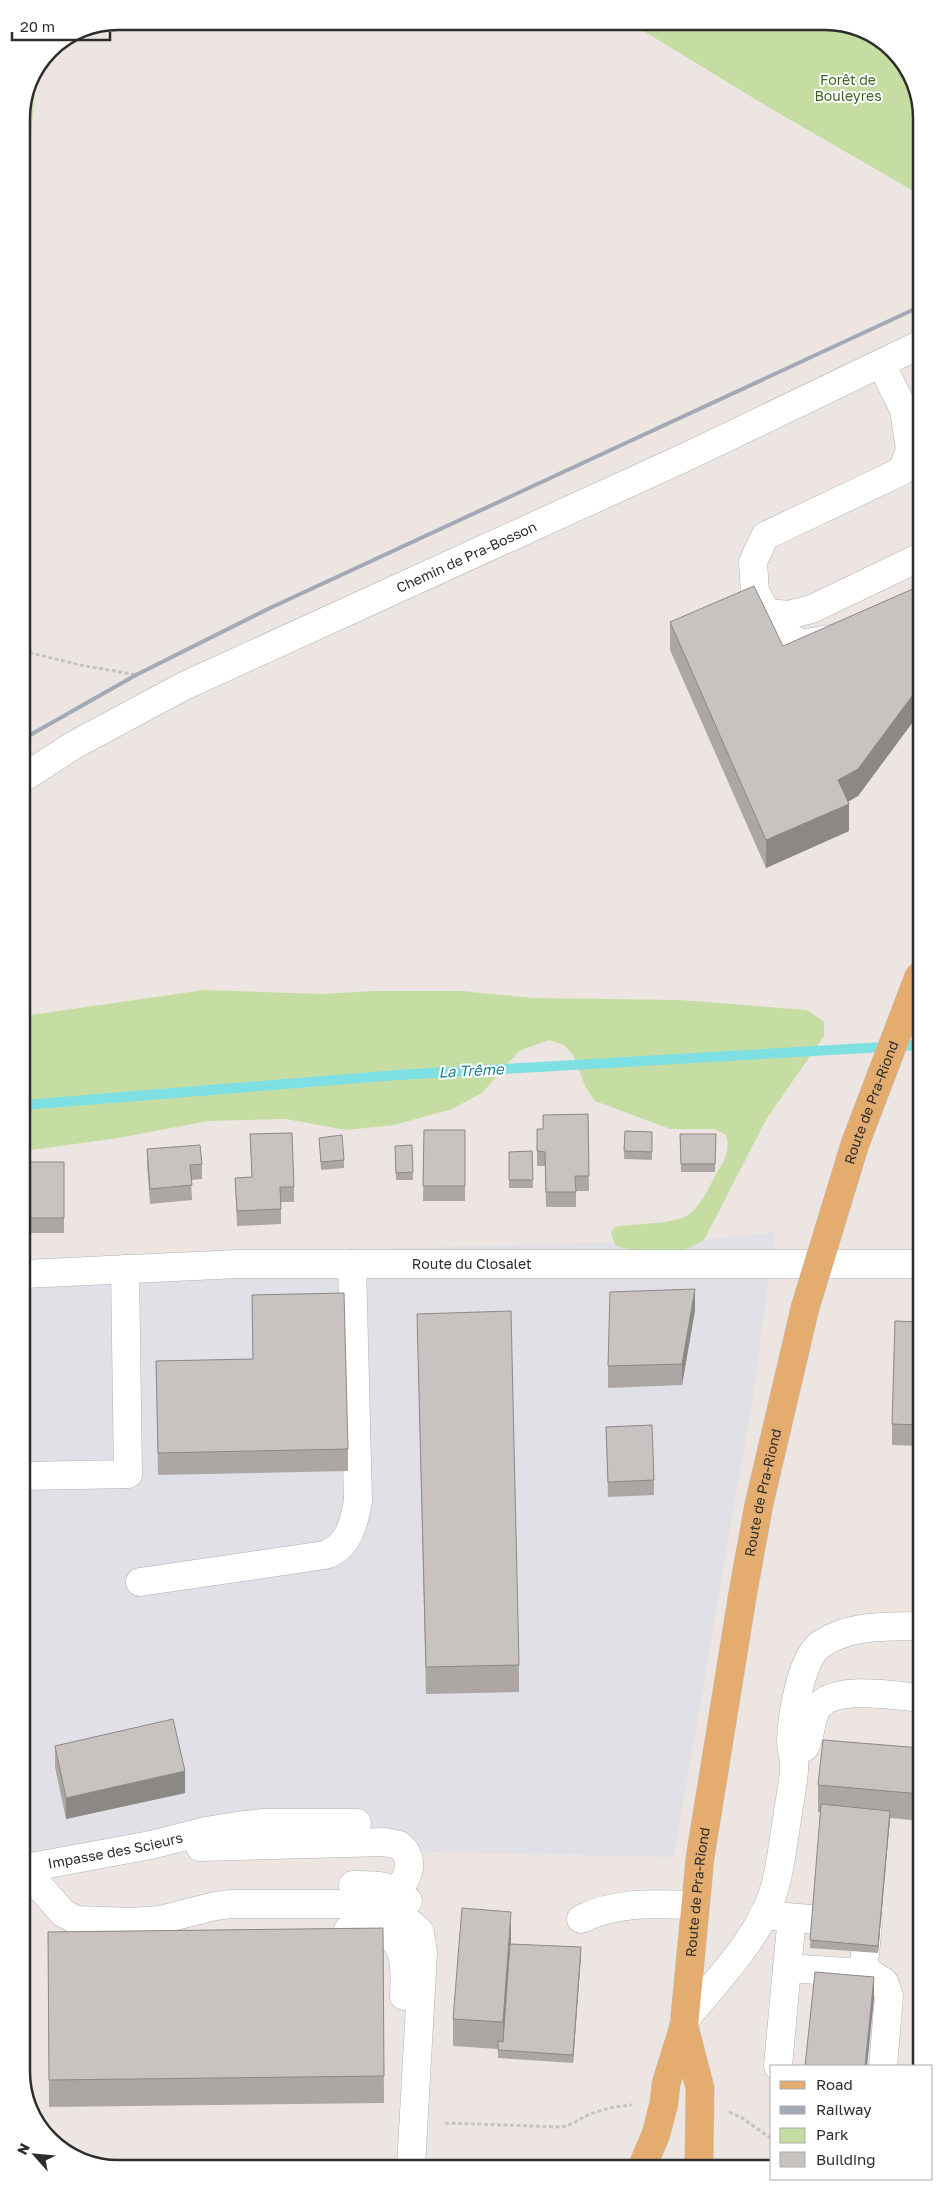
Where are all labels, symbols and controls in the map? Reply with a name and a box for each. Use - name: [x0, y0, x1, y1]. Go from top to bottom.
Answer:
- scale bar: [12, 10, 110, 42]
- text: 20 m: [20, 17, 55, 35]
- park label: Forêt de Bouleyres: [814, 71, 882, 104]
- street label: Chemin de Pra-Bosson: [393, 517, 539, 596]
- street label: Route de Pra-Riond: [840, 1038, 902, 1166]
- water label: La Trême: [438, 1059, 505, 1081]
- street label: Route du Closalet: [412, 1255, 532, 1272]
- street label: Route de Pra-Riond: [741, 1427, 784, 1558]
- street label: Route de Pra-Riond: [682, 1826, 713, 1958]
- street label: Impasse des Scieurs: [46, 1828, 185, 1872]
- legend: [770, 2065, 933, 2180]
- text: Road: [816, 2075, 853, 2093]
- text: Railway: [816, 2100, 872, 2118]
- text: Park: [816, 2125, 849, 2143]
- north arrow: [10, 2130, 60, 2180]
- text: N: [13, 2140, 33, 2157]
- text: Building: [816, 2150, 876, 2168]

